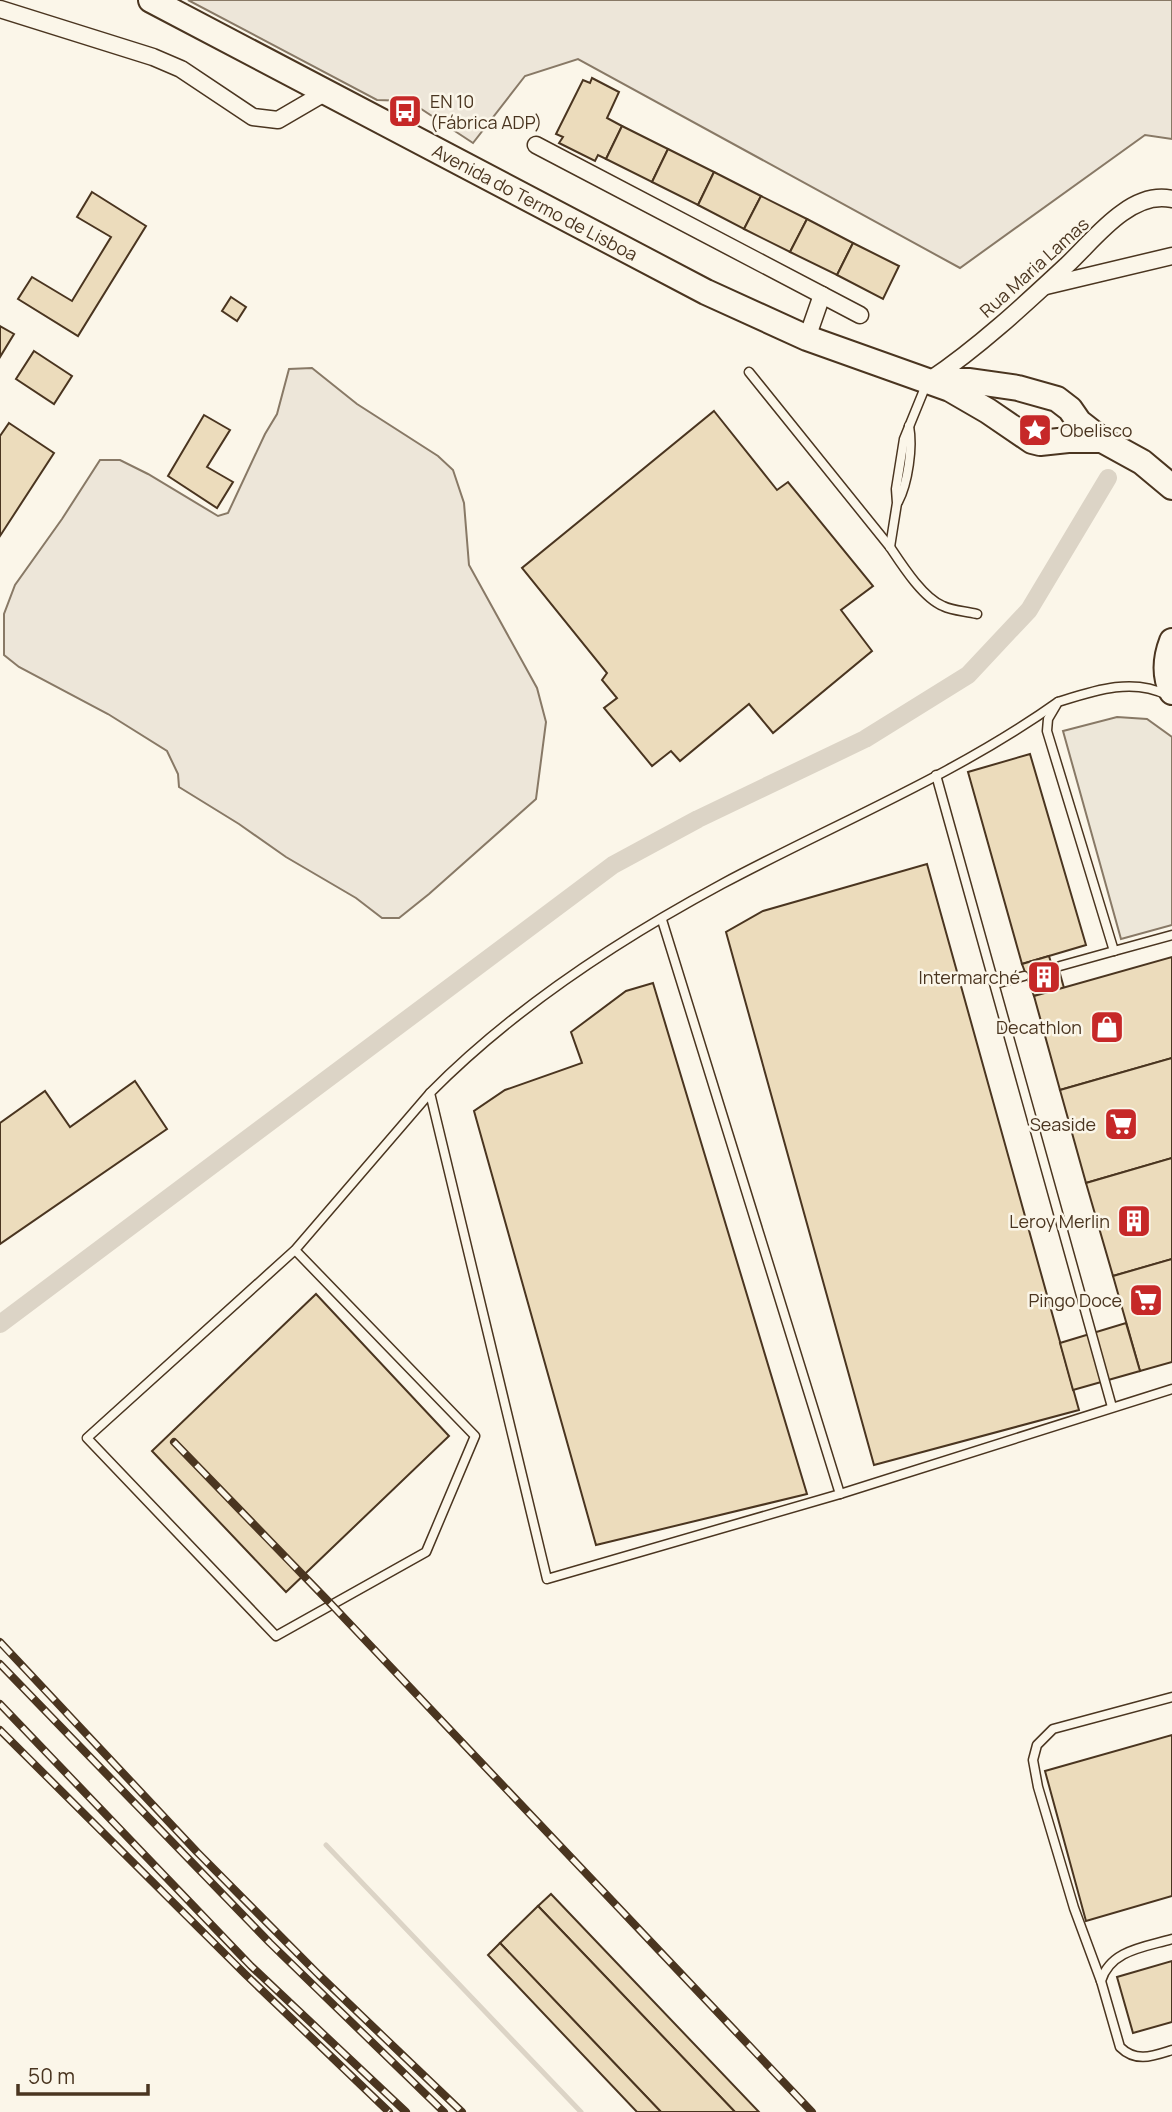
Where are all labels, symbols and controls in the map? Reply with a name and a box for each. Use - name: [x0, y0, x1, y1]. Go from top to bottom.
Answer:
- place label: EN 10 (Fábrica ADP): [430, 89, 542, 134]
- bus stop icon: EN 10 (Fábrica ADP): [386, 92, 424, 130]
- street label: Avenida do Termo de Lisboa: [428, 138, 642, 266]
- street label: Rua Maria Lamas: [974, 212, 1094, 322]
- place icon: Obelisco: [1016, 411, 1054, 449]
- place label: Obelisco: [1060, 418, 1132, 442]
- building icon: Intermarché: [1025, 958, 1063, 996]
- place label: Intermarché: [918, 965, 1020, 989]
- shop icon: Decathlon: [1088, 1008, 1126, 1046]
- place label: Decathlon: [996, 1015, 1082, 1039]
- supermarket icon: Seaside: [1102, 1105, 1140, 1143]
- place label: Seaside: [1030, 1112, 1096, 1136]
- building icon: Leroy Merlin: [1115, 1202, 1153, 1240]
- place label: Leroy Merlin: [1009, 1209, 1110, 1233]
- supermarket icon: Pingo Doce: [1127, 1281, 1165, 1319]
- place label: Pingo Doce: [1028, 1288, 1122, 1312]
- scale bar: [18, 2052, 147, 2096]
- text: 50 m: [28, 2062, 75, 2090]

